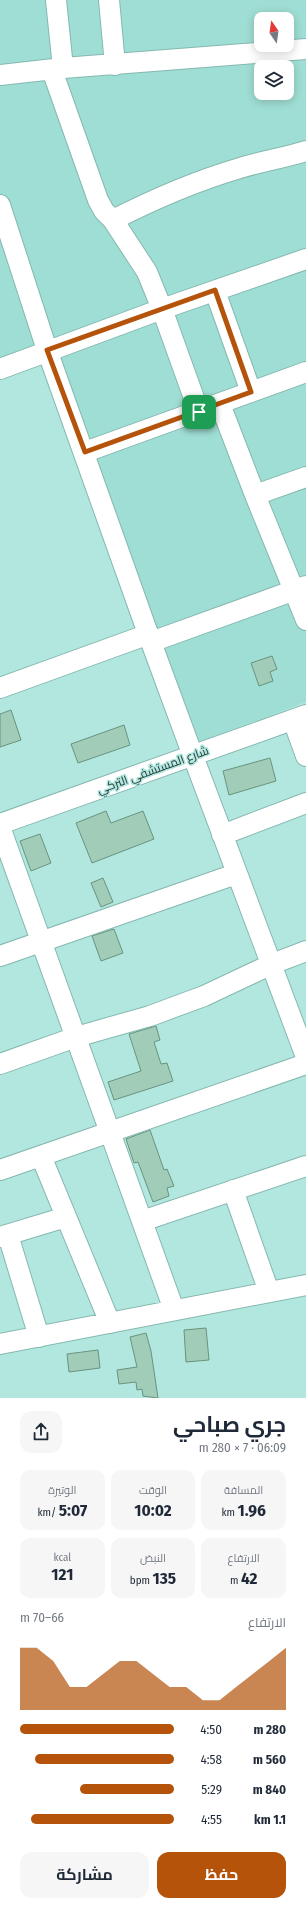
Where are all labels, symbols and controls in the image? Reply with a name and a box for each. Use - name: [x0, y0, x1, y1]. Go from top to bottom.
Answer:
- north arrow: [254, 12, 294, 52]
- map controls: [254, 12, 294, 100]
- button: layers: [254, 60, 294, 100]
- pin: [182, 395, 216, 429]
- icon: arrive: [188, 401, 210, 423]
- street label: شارع المستشفي التركي: [95, 743, 212, 800]
- button: share: [20, 1411, 62, 1453]
- text: جري صباحي: [173, 1411, 286, 1438]
- text: 06:09 · 7 × 280 m: [199, 1440, 286, 1455]
- text: الوتيرة: [48, 1484, 76, 1497]
- text: الوقت: [139, 1484, 167, 1497]
- text: المسافة: [224, 1484, 263, 1497]
- text: 5:07: [59, 1500, 87, 1521]
- text: 10:02: [134, 1500, 172, 1521]
- text: 1.96: [238, 1500, 266, 1521]
- text: /km: [37, 1506, 59, 1519]
- text: km: [221, 1506, 238, 1519]
- text: kcal: [53, 1551, 71, 1564]
- text: النبض: [140, 1552, 166, 1565]
- text: الارتفاع: [228, 1552, 260, 1565]
- text: 121: [51, 1564, 73, 1585]
- text: 135: [153, 1568, 176, 1589]
- text: 42: [241, 1568, 257, 1589]
- text: bpm: [130, 1574, 153, 1587]
- text: m: [230, 1574, 241, 1587]
- text: 66–70 m: [20, 1610, 64, 1625]
- text: الارتفاع: [248, 1615, 286, 1630]
- text: 4:50: [200, 1722, 222, 1737]
- text: 280 m: [253, 1722, 286, 1737]
- text: 4:58: [200, 1752, 222, 1767]
- text: 560 m: [253, 1752, 286, 1767]
- text: 5:29: [201, 1782, 222, 1797]
- text: 840 m: [253, 1782, 286, 1797]
- text: 4:55: [201, 1812, 222, 1827]
- text: 1.1 km: [254, 1812, 286, 1827]
- button: مشاركة: [20, 1852, 149, 1898]
- button: حفظ: [157, 1852, 286, 1898]

